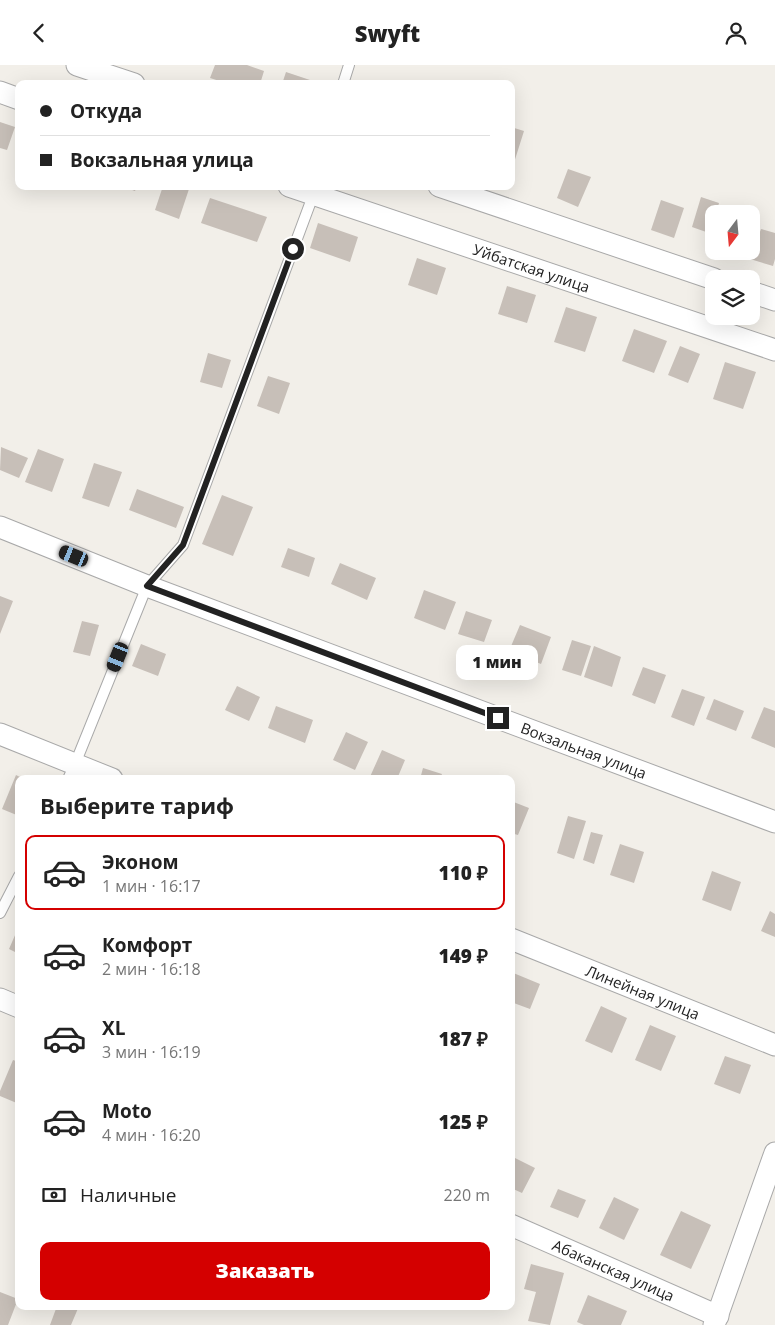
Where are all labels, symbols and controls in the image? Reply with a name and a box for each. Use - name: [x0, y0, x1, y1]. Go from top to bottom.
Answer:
- text: Swyft: [355, 18, 420, 48]
- icon: back: [25, 19, 53, 47]
- icon: person: [722, 19, 750, 47]
- text: Откуда: [70, 98, 142, 124]
- text: Вокзальная улица: [70, 147, 254, 173]
- north arrow: [705, 205, 760, 260]
- map controls: [705, 205, 760, 325]
- route start: [282, 238, 304, 260]
- street label: Уйбатская улица: [471, 239, 593, 297]
- button: layers: [705, 270, 760, 325]
- car: [57, 543, 90, 569]
- car: [105, 640, 130, 674]
- callout: 1 мин: [457, 645, 539, 681]
- text: 1 мин: [472, 651, 522, 673]
- route end: [487, 707, 509, 729]
- street label: Вокзальная улица: [518, 717, 650, 783]
- text: Выберите тариф: [40, 790, 234, 820]
- text: Эконом: [102, 849, 179, 875]
- icon: car: [42, 850, 87, 895]
- text: 110 ₽: [439, 860, 488, 886]
- text: 1 мин · 16:17: [102, 875, 201, 897]
- text: Комфорт: [102, 932, 192, 958]
- icon: car: [42, 933, 87, 978]
- text: 149 ₽: [439, 943, 488, 969]
- text: 2 мин · 16:18: [102, 958, 201, 980]
- street label: Линейная улица: [583, 960, 703, 1024]
- text: XL: [102, 1015, 125, 1041]
- icon: car: [42, 1016, 87, 1061]
- text: 187 ₽: [439, 1026, 488, 1052]
- text: 3 мин · 16:19: [102, 1041, 201, 1063]
- text: Moto: [102, 1098, 152, 1124]
- icon: car: [42, 1099, 87, 1144]
- text: 125 ₽: [439, 1109, 488, 1135]
- text: 4 мин · 16:20: [102, 1124, 201, 1146]
- icon: cash: [40, 1181, 68, 1209]
- text: Наличные: [80, 1182, 176, 1208]
- text: 220 m: [444, 1184, 490, 1206]
- street label: Абаканская улица: [549, 1235, 678, 1306]
- button: Заказать: [40, 1242, 490, 1300]

